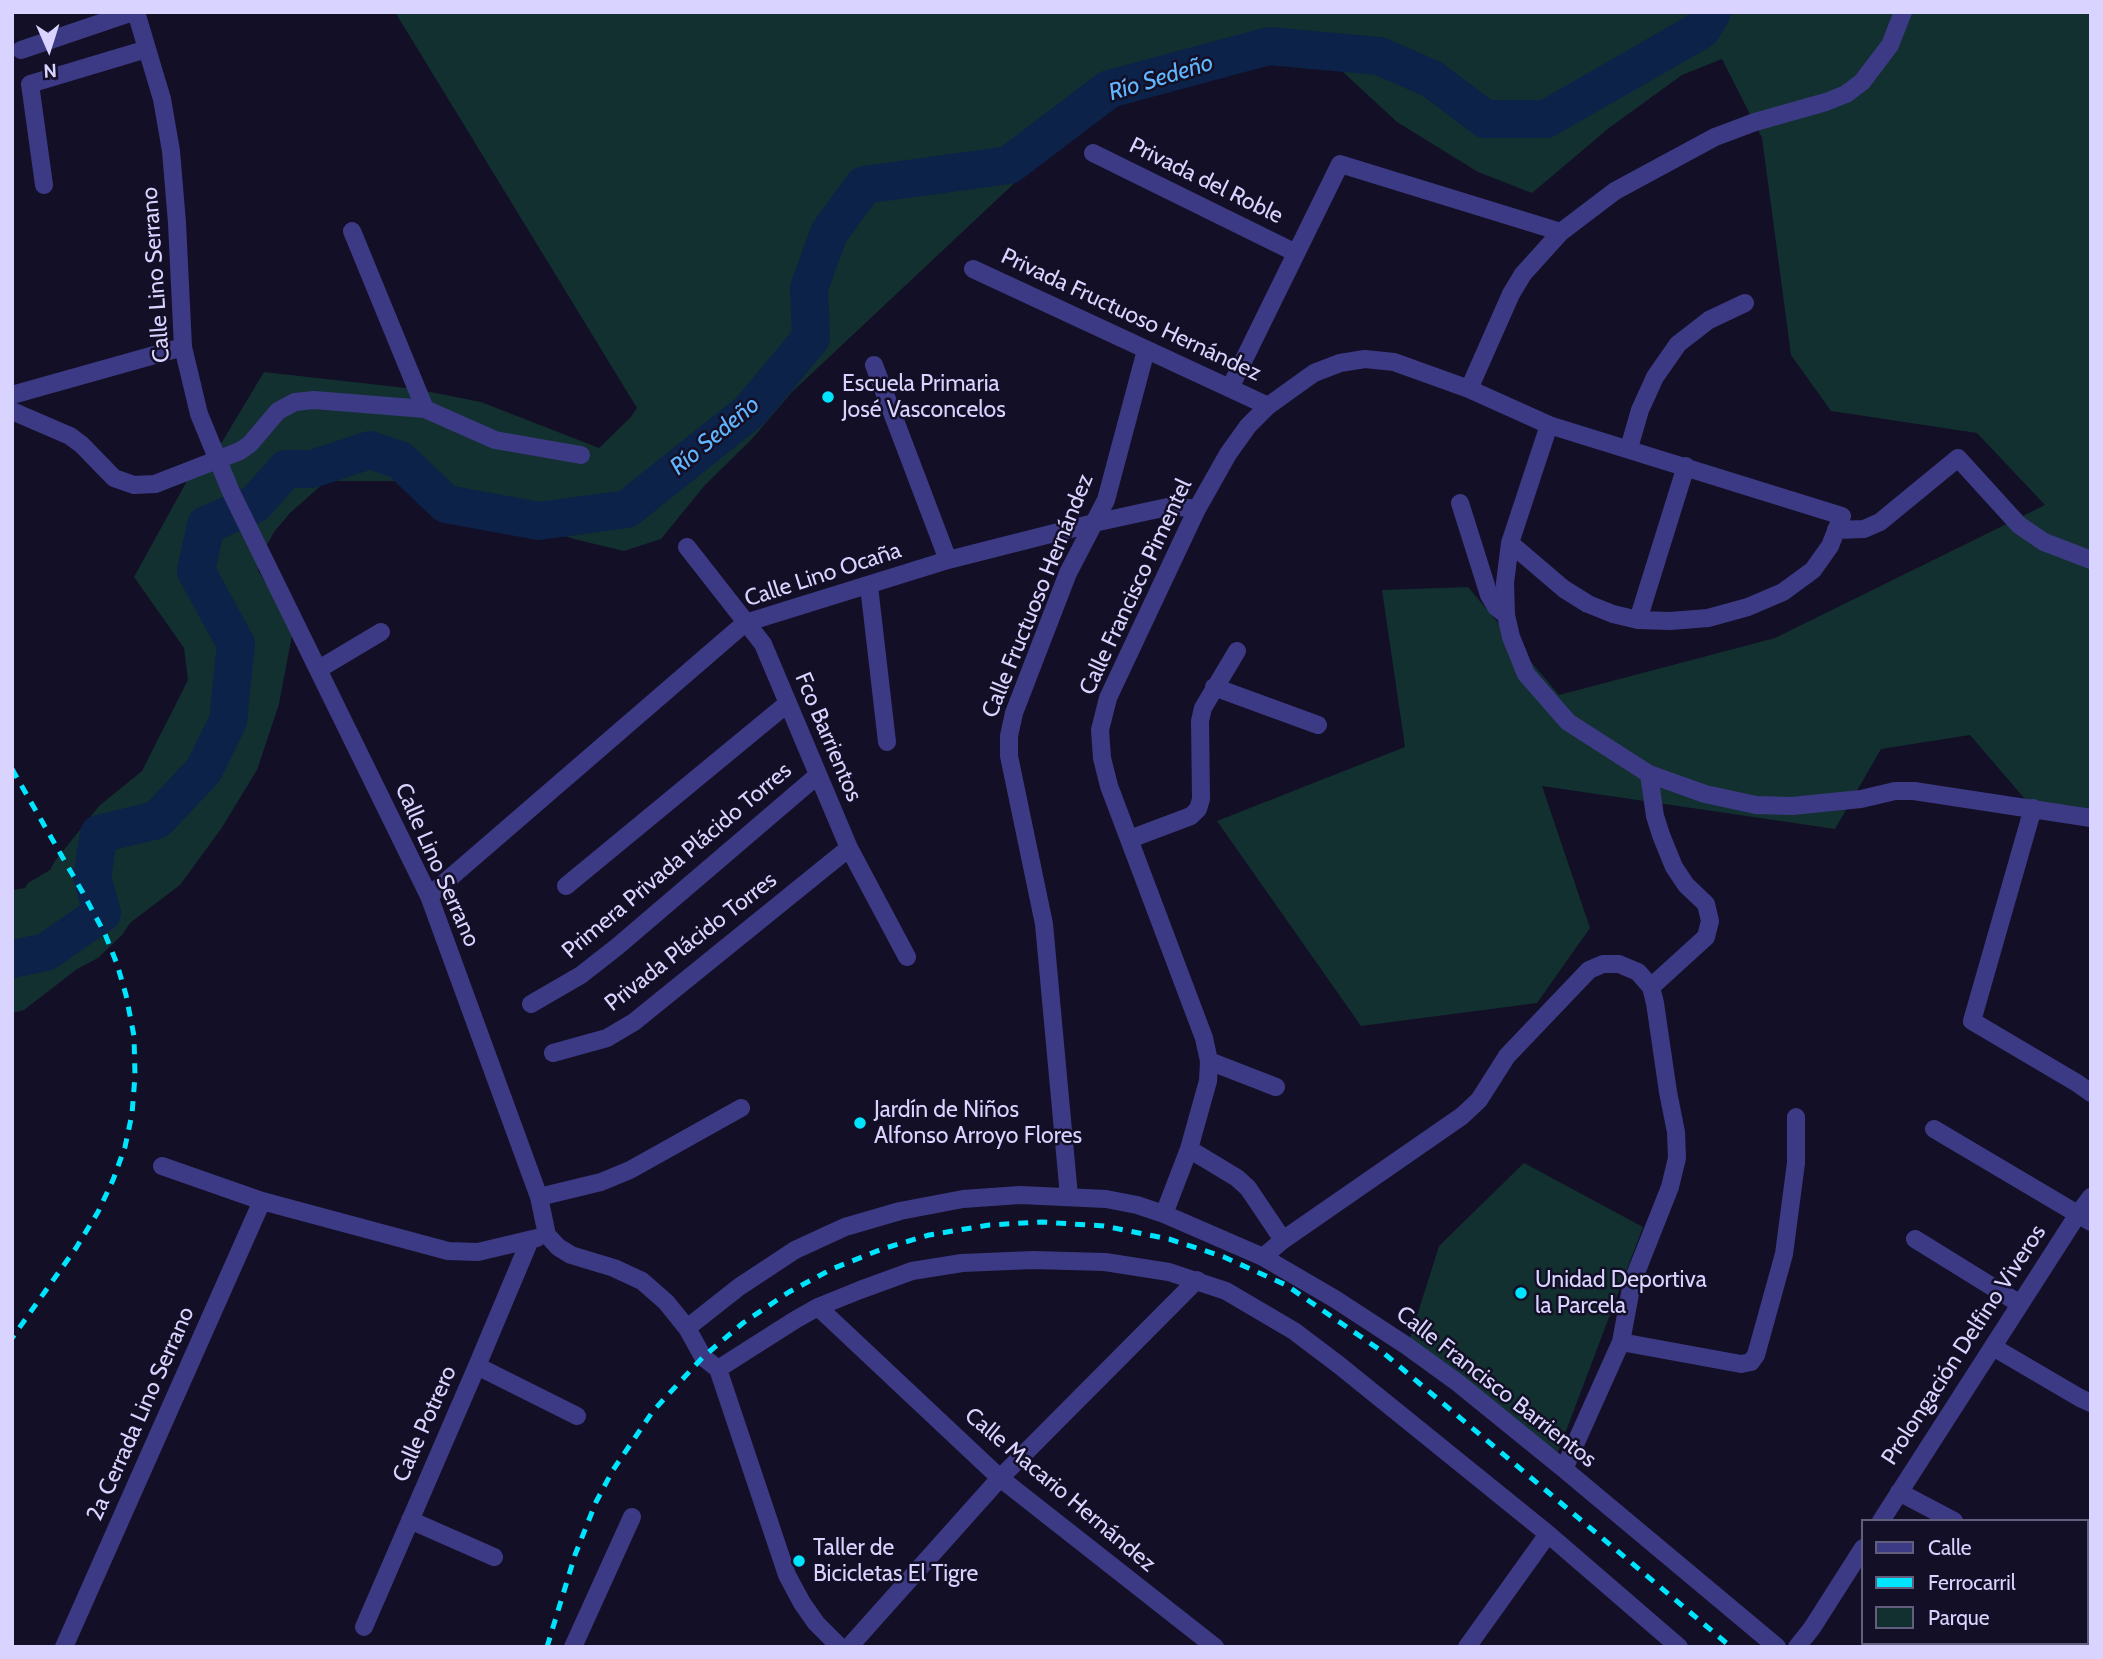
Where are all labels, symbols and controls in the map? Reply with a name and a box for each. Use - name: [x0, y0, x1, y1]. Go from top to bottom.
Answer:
- north arrow: [14, 14, 84, 84]
- water label: Río Sedeño: [1105, 48, 1217, 108]
- text: N: [43, 59, 57, 82]
- street label: Privada del Roble: [1125, 132, 1287, 230]
- street label: Calle Lino Serrano: [136, 186, 176, 364]
- street label: Privada Fructuoso Hernández: [996, 242, 1266, 388]
- place label: Escuela Primaria José Vasconcelos: [842, 370, 1006, 424]
- marker: Escuela Primaria José Vasconcelos: [820, 389, 836, 405]
- water label: Río Sedeño: [664, 390, 766, 482]
- street label: Calle Fructuoso Hernández: [976, 470, 1100, 722]
- street label: Calle Francisco Pimentel: [1074, 475, 1198, 699]
- street label: Calle Lino Ocaña: [741, 537, 905, 613]
- street label: Fco Barrientos: [788, 668, 868, 806]
- street label: Primera Privada Plácido Torres: [557, 757, 797, 965]
- street label: Calle Lino Serrano: [389, 779, 485, 951]
- street label: Privada Plácido Torres: [600, 866, 782, 1018]
- place label: Jardín de Niños Alfonso Arroyo Flores: [874, 1096, 1082, 1150]
- marker: Jardín de Niños Alfonso Arroyo Flores: [852, 1115, 868, 1131]
- street label: Prolongación Delfino Viveros: [1876, 1220, 2052, 1470]
- place label: Unidad Deportiva la Parcela: [1535, 1266, 1707, 1320]
- marker: Unidad Deportiva la Parcela: [1513, 1285, 1529, 1301]
- street label: Calle Francisco Barrientos: [1390, 1300, 1602, 1474]
- street label: 2a Cerrada Lino Serrano: [81, 1303, 201, 1525]
- street label: Calle Potrero: [387, 1362, 463, 1486]
- street label: Calle Macario Hernández: [959, 1402, 1161, 1578]
- legend: [1862, 1519, 2089, 1645]
- place label: Taller de Bicicletas El Tigre: [813, 1534, 978, 1588]
- text: Calle: [1928, 1535, 1972, 1560]
- marker: Taller de Bicicletas El Tigre: [791, 1553, 807, 1569]
- text: Ferrocarril: [1928, 1570, 2016, 1595]
- text: Parque: [1928, 1605, 1990, 1630]

